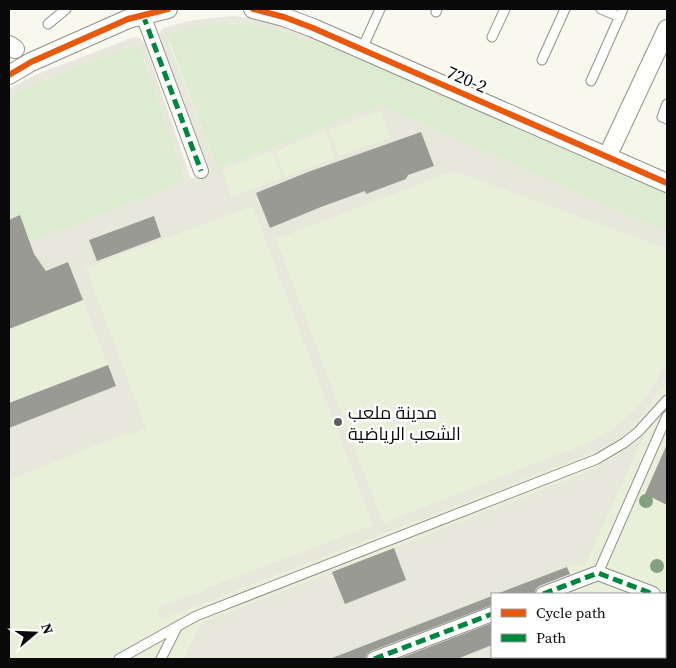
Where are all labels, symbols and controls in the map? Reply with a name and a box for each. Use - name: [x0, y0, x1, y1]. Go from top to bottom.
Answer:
- street label: 720-2: [443, 59, 491, 99]
- place label: مدينة ملعب الشعب الرياضية: [348, 400, 461, 446]
- marker: مدينة ملعب الشعب الرياضية: [332, 416, 344, 428]
- legend: [491, 593, 666, 658]
- text: Cycle path: [536, 602, 606, 623]
- north arrow: [10, 608, 60, 658]
- text: N: [36, 621, 58, 637]
- text: Path: [536, 627, 566, 648]

